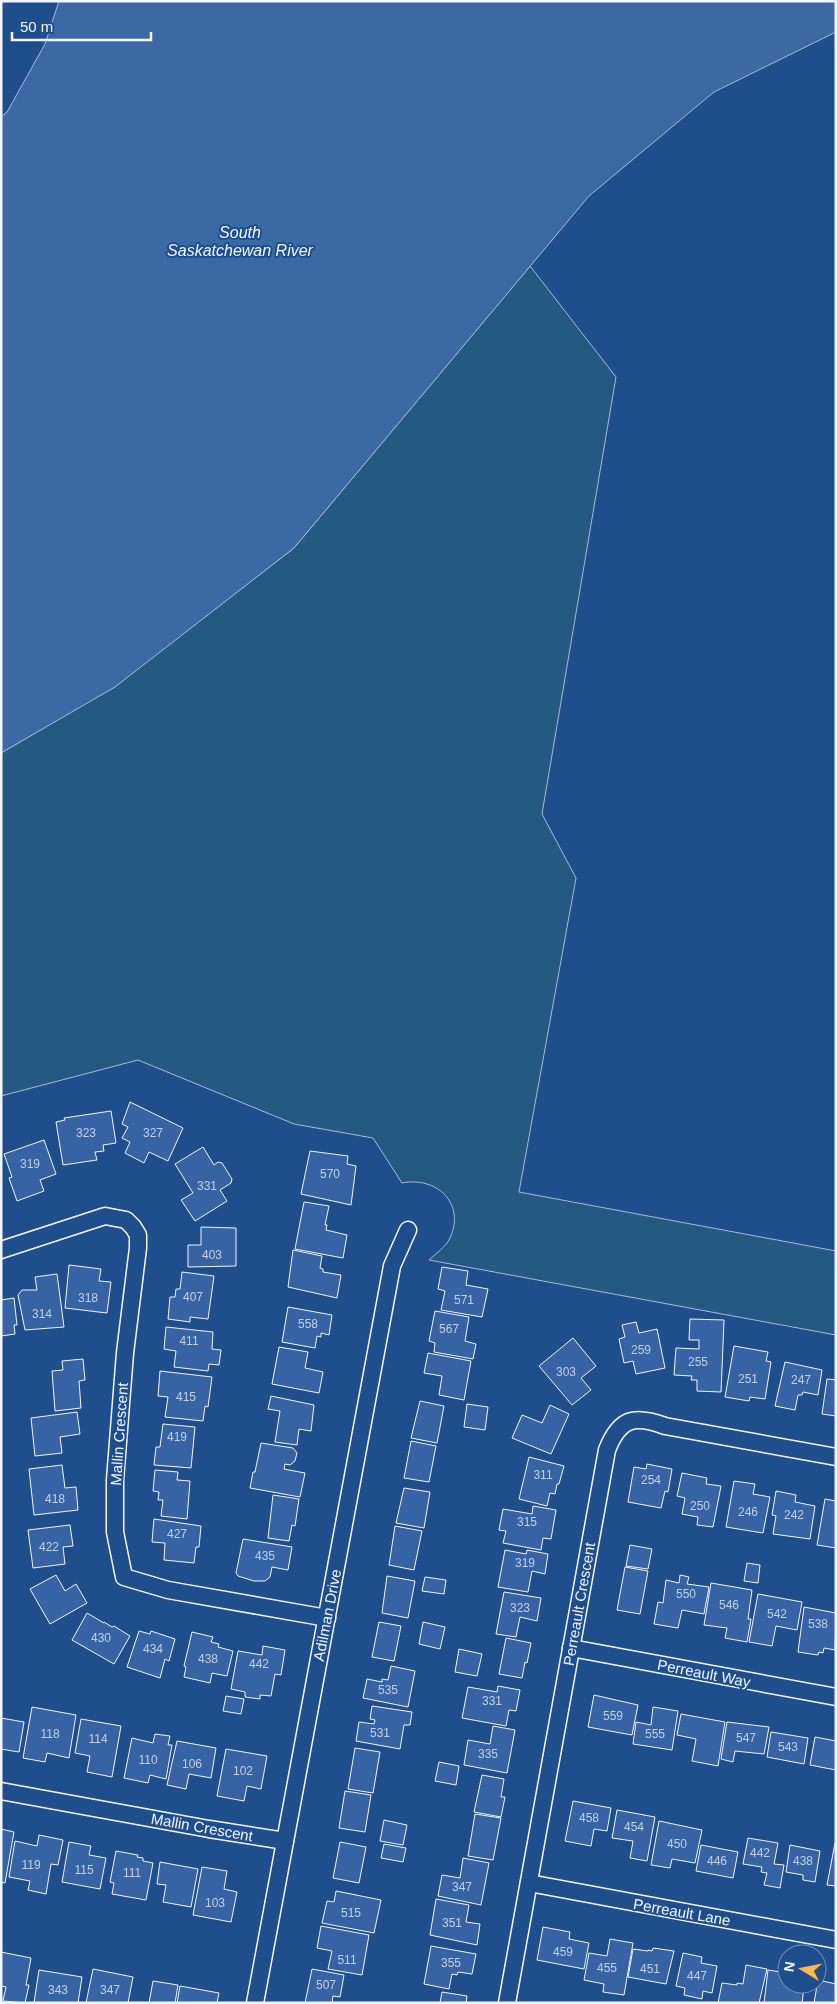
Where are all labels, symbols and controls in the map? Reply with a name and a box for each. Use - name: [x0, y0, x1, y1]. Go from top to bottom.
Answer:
- scale bar: [12, 10, 151, 42]
- text: 50 m: [20, 18, 53, 35]
- water label: South Saskatchewan River: [167, 224, 314, 259]
- house number: 323: [76, 1126, 96, 1140]
- house number: 327: [143, 1126, 163, 1140]
- house number: 319: [20, 1157, 40, 1171]
- house number: 570: [320, 1167, 340, 1181]
- house number: 331: [197, 1179, 217, 1193]
- house number: 403: [202, 1248, 222, 1262]
- house number: 407: [183, 1290, 203, 1304]
- house number: 318: [78, 1291, 98, 1305]
- house number: 571: [454, 1293, 474, 1307]
- house number: 314: [32, 1307, 52, 1321]
- house number: 558: [298, 1317, 318, 1331]
- house number: 567: [439, 1322, 459, 1336]
- house number: 411: [179, 1334, 199, 1348]
- house number: 259: [631, 1343, 651, 1357]
- house number: 255: [688, 1355, 708, 1369]
- house number: 303: [556, 1365, 576, 1379]
- house number: 251: [738, 1372, 758, 1386]
- house number: 247: [791, 1373, 811, 1387]
- street label: Mallin Crescent: [107, 1381, 131, 1486]
- house number: 415: [176, 1390, 196, 1404]
- house number: 419: [167, 1430, 187, 1444]
- house number: 311: [533, 1468, 553, 1482]
- house number: 254: [641, 1473, 661, 1487]
- house number: 418: [45, 1492, 65, 1506]
- house number: 250: [690, 1499, 710, 1513]
- house number: 246: [738, 1505, 758, 1519]
- house number: 242: [784, 1508, 804, 1522]
- house number: 315: [517, 1515, 537, 1529]
- house number: 427: [167, 1527, 187, 1541]
- house number: 422: [39, 1540, 59, 1554]
- street label: Perreault Crescent: [560, 1540, 598, 1667]
- house number: 435: [255, 1549, 275, 1563]
- house number: 319: [515, 1556, 535, 1570]
- street label: Adilman Drive: [310, 1568, 344, 1662]
- house number: 550: [676, 1587, 696, 1601]
- house number: 546: [719, 1598, 739, 1612]
- house number: 323: [510, 1601, 530, 1615]
- house number: 542: [767, 1607, 787, 1621]
- house number: 538: [808, 1617, 828, 1631]
- house number: 430: [91, 1631, 111, 1645]
- house number: 434: [143, 1642, 163, 1656]
- house number: 438: [198, 1652, 218, 1666]
- street label: Perreault Way: [656, 1656, 752, 1690]
- house number: 442: [249, 1657, 269, 1671]
- house number: 535: [378, 1683, 398, 1697]
- house number: 331: [482, 1694, 502, 1708]
- house number: 559: [603, 1709, 623, 1723]
- house number: 531: [370, 1726, 390, 1740]
- house number: 118: [40, 1727, 60, 1741]
- house number: 555: [645, 1727, 665, 1741]
- house number: 547: [736, 1731, 756, 1745]
- house number: 114: [88, 1732, 108, 1746]
- house number: 543: [778, 1740, 798, 1754]
- house number: 335: [478, 1747, 498, 1761]
- house number: 110: [138, 1753, 158, 1767]
- house number: 106: [182, 1757, 202, 1771]
- house number: 102: [233, 1764, 253, 1778]
- street label: Mallin Crescent: [150, 1810, 255, 1844]
- house number: 458: [579, 1811, 599, 1825]
- house number: 454: [624, 1820, 644, 1834]
- house number: 450: [667, 1837, 687, 1851]
- house number: 442: [750, 1846, 770, 1860]
- house number: 446: [707, 1854, 727, 1868]
- house number: 438: [793, 1854, 813, 1868]
- house number: 119: [21, 1858, 41, 1872]
- house number: 115: [74, 1863, 94, 1877]
- house number: 111: [123, 1866, 141, 1880]
- house number: 347: [452, 1880, 472, 1894]
- street label: Perreault Lane: [632, 1895, 732, 1929]
- house number: 103: [205, 1896, 225, 1910]
- house number: 515: [341, 1906, 361, 1920]
- house number: 351: [442, 1916, 462, 1930]
- north arrow: [777, 1944, 827, 1994]
- house number: 459: [553, 1945, 573, 1959]
- house number: 511: [337, 1953, 357, 1967]
- house number: 355: [441, 1956, 461, 1970]
- text: N: [780, 1960, 798, 1973]
- house number: 455: [597, 1961, 617, 1975]
- house number: 451: [640, 1962, 660, 1976]
- house number: 447: [687, 1969, 707, 1983]
- house number: 507: [316, 1978, 336, 1992]
- house number: 343: [48, 1983, 68, 1997]
- house number: 347: [100, 1983, 120, 1997]

